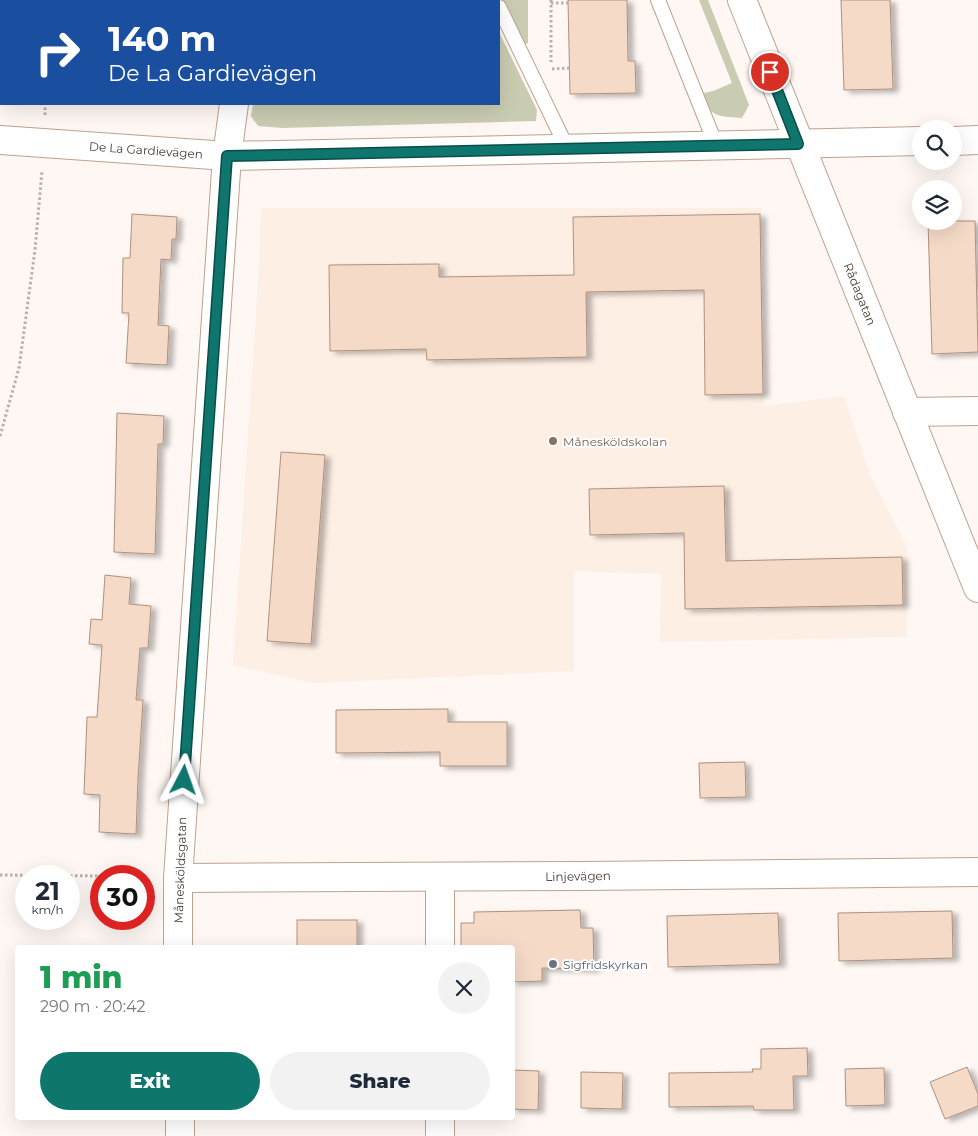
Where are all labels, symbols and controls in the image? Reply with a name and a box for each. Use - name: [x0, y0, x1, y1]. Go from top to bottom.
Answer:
- text: 140 m: [108, 17, 216, 60]
- icon: right: [25, 20, 90, 85]
- pin: [749, 51, 791, 93]
- icon: arrive: [756, 58, 784, 86]
- text: De La Gardievägen: [108, 60, 317, 87]
- map controls: [912, 120, 962, 230]
- button: search: [912, 120, 962, 170]
- street label: De La Gardievägen: [89, 139, 203, 161]
- button: layers: [912, 180, 962, 230]
- street label: Rådagatan: [841, 261, 879, 327]
- place label: Månesköldskolan: [563, 434, 667, 449]
- marker: Månesköldskolan: [547, 435, 559, 447]
- position arrow: [157, 753, 209, 805]
- street label: Månesköldsgatan: [171, 816, 189, 924]
- speed limit sign: 30: [90, 865, 155, 930]
- street label: Linjevägen: [545, 868, 611, 884]
- text: 21: [35, 876, 60, 906]
- text: km/h: [31, 902, 64, 917]
- place label: Sigfridskyrkan: [563, 957, 648, 972]
- marker: Sigfridskyrkan: [547, 958, 559, 970]
- text: 1 min: [40, 959, 123, 996]
- button: close: [438, 962, 490, 1014]
- text: 290 m · 20:42: [40, 997, 146, 1016]
- button: Exit: [40, 1052, 260, 1110]
- button: Share: [270, 1052, 490, 1110]

